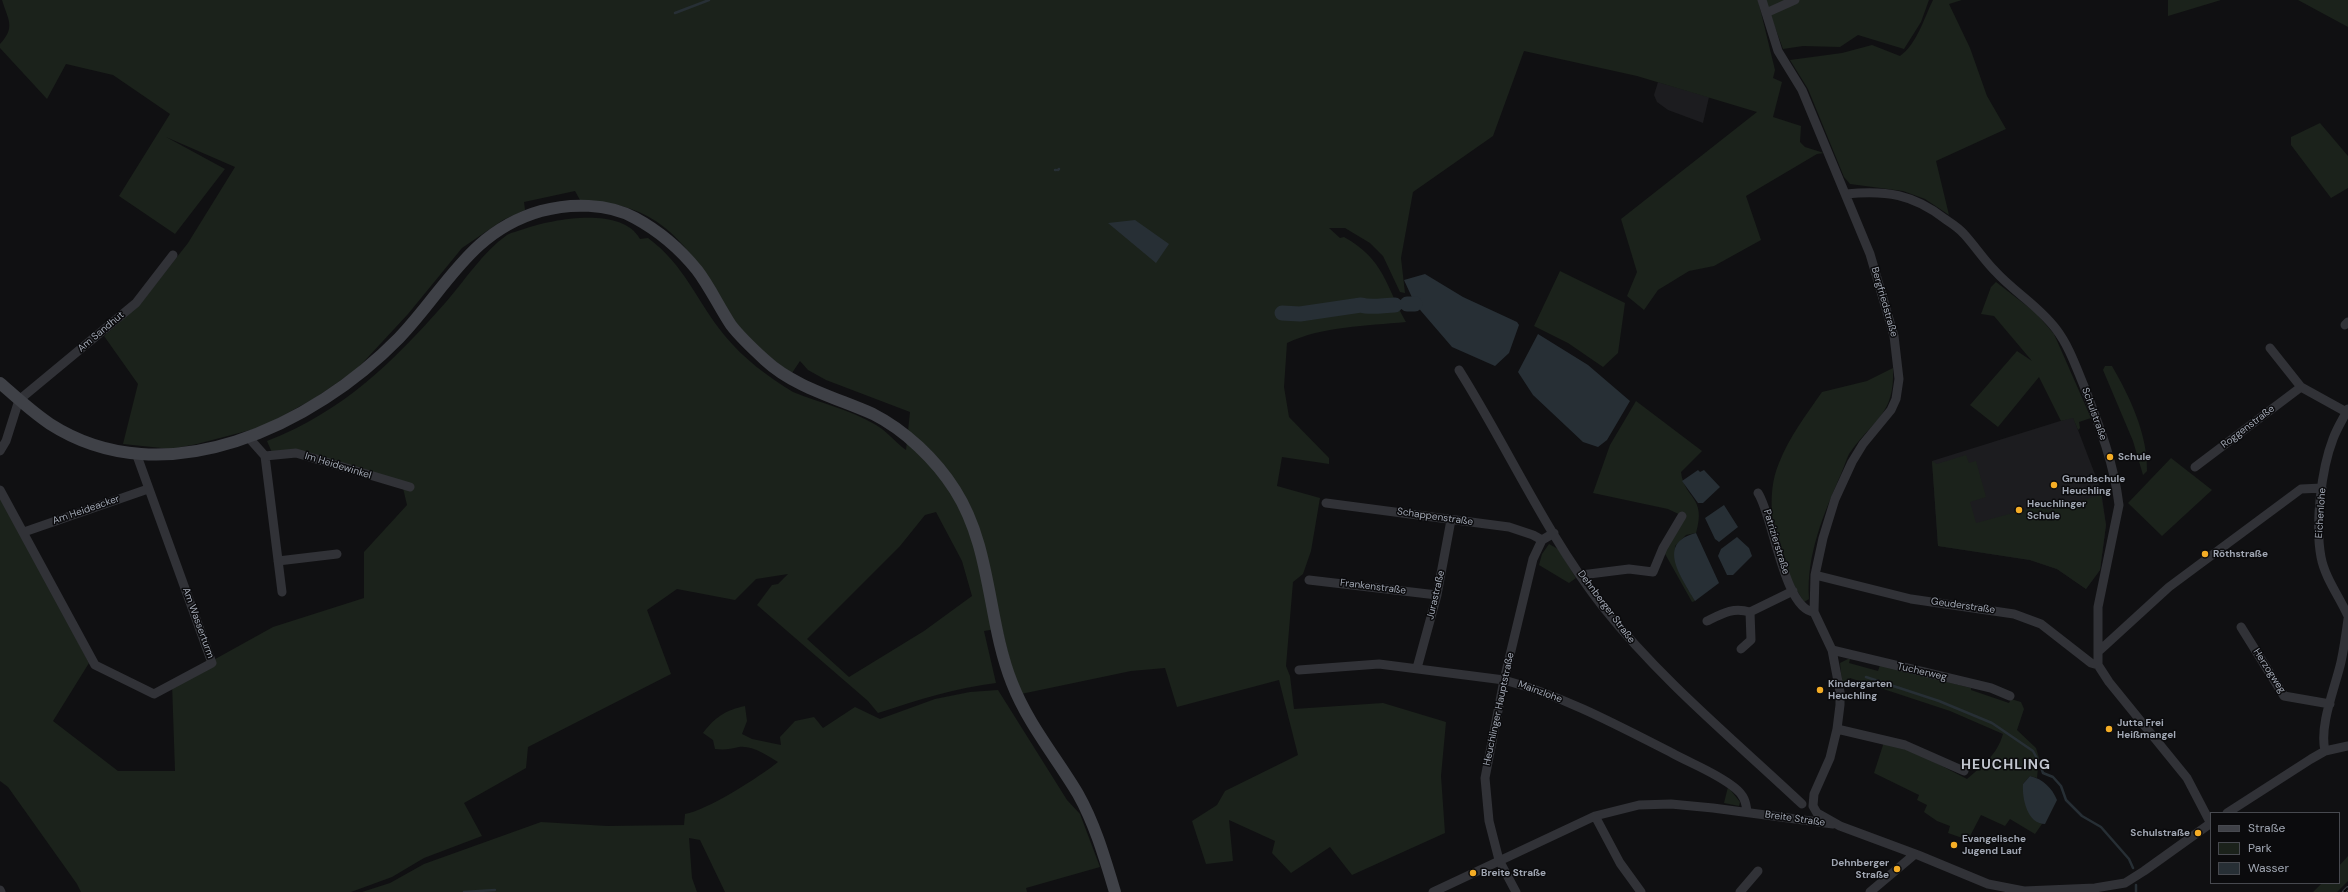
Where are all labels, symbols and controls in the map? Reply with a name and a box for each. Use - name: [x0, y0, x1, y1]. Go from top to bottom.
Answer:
- street label: Bergfriedstraße: [1868, 266, 1900, 338]
- street label: Am Sandhut: [75, 309, 127, 355]
- street label: Schulstraße: [2079, 386, 2109, 442]
- street label: Roggenstraße: [2219, 403, 2277, 451]
- street label: Im Heidewinkel: [303, 450, 373, 482]
- place label: Schule: [2118, 451, 2151, 463]
- marker: Schule: [2105, 452, 2115, 462]
- place label: Grundschule Heuchling: [2062, 473, 2125, 496]
- marker: Grundschule Heuchling: [2049, 480, 2059, 490]
- street label: Eichenlohe: [2313, 487, 2329, 539]
- street label: Am Heideacker: [51, 493, 121, 527]
- place label: Heuchlinger Schule: [2027, 498, 2086, 522]
- marker: Heuchlinger Schule: [2014, 505, 2024, 515]
- street label: Schappenstraße: [1396, 506, 1474, 528]
- street label: Patrizierstraße: [1760, 508, 1792, 576]
- place label: Röthstraße: [2213, 548, 2268, 560]
- marker: Röthstraße: [2200, 549, 2210, 559]
- street label: Dehnberger Straße: [1575, 568, 1637, 646]
- street label: Jurastraße: [1425, 569, 1447, 621]
- street label: Frankenstraße: [1339, 577, 1407, 597]
- street label: Am Wasserturm: [180, 586, 216, 660]
- street label: Geuderstraße: [1930, 596, 1996, 616]
- street label: Herzogweg: [2250, 646, 2288, 696]
- street label: Heuchlinger Hauptstraße: [1481, 651, 1517, 767]
- street label: Tucherweg: [1896, 660, 1948, 684]
- street label: Mainzlohe: [1516, 678, 1564, 706]
- place label: Kindergarten Heuchling: [1828, 678, 1892, 702]
- marker: Kindergarten Heuchling: [1815, 685, 1825, 695]
- place label: Jutta Frei Heißmangel: [2117, 717, 2176, 740]
- marker: Jutta Frei Heißmangel: [2104, 724, 2114, 734]
- district label: HEUCHLING: [1961, 757, 2051, 773]
- street label: Breite Straße: [1764, 809, 1826, 829]
- legend: [2210, 812, 2340, 884]
- text: Straße: [2248, 820, 2285, 836]
- place label: Schulstraße: [2130, 827, 2190, 839]
- marker: Schulstraße: [2193, 828, 2203, 838]
- place label: Evangelische Jugend Lauf: [1962, 833, 2026, 856]
- marker: Evangelische Jugend Lauf: [1949, 840, 1959, 850]
- text: Park: [2248, 840, 2272, 856]
- place label: Dehnberger Straße: [1831, 857, 1889, 880]
- text: Wasser: [2248, 860, 2289, 876]
- marker: Dehnberger Straße: [1892, 864, 1902, 874]
- place label: Breite Straße: [1481, 867, 1546, 879]
- marker: Breite Straße: [1468, 868, 1478, 878]

